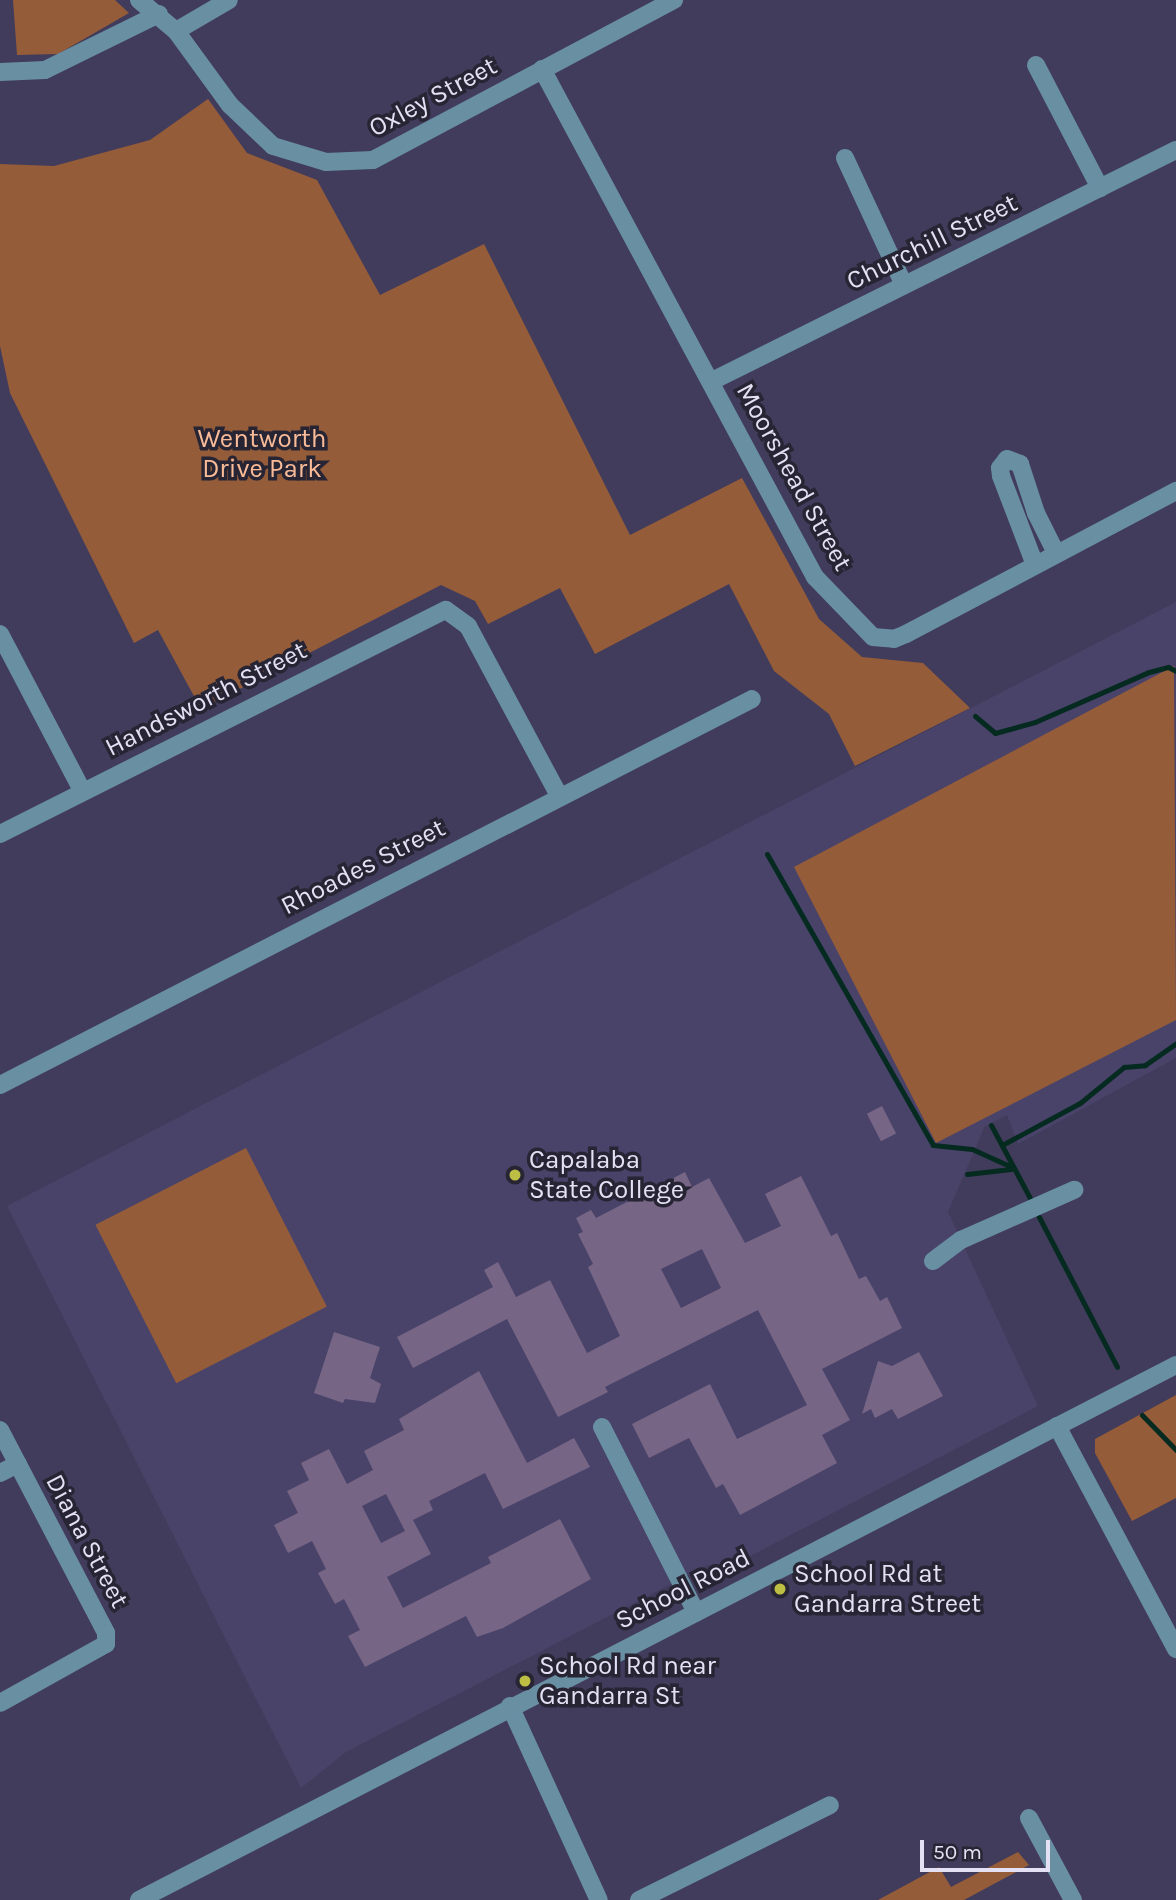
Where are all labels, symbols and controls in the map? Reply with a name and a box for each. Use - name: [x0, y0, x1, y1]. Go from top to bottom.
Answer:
- street label: Oxley Street: [364, 50, 502, 144]
- street label: Churchill Street: [842, 187, 1022, 297]
- street label: Moorshead Street: [729, 378, 859, 576]
- park label: Wentworth Drive Park: [197, 423, 327, 485]
- street label: Handsworth Street: [100, 635, 312, 763]
- street label: Rhoades Street: [276, 812, 450, 922]
- place label: Capalaba State College: [529, 1144, 684, 1206]
- marker: Capalaba State College: [507, 1167, 523, 1183]
- street label: Diana Street: [39, 1469, 135, 1613]
- street label: School Road: [611, 1542, 755, 1636]
- place label: School Rd at Gandarra Street: [794, 1558, 981, 1620]
- marker: School Rd at Gandarra Street: [772, 1581, 788, 1597]
- place label: School Rd near Gandarra St: [539, 1650, 716, 1712]
- marker: School Rd near Gandarra St: [517, 1673, 533, 1689]
- scale bar: [924, 1826, 1054, 1870]
- text: 50 m: [933, 1840, 982, 1864]

